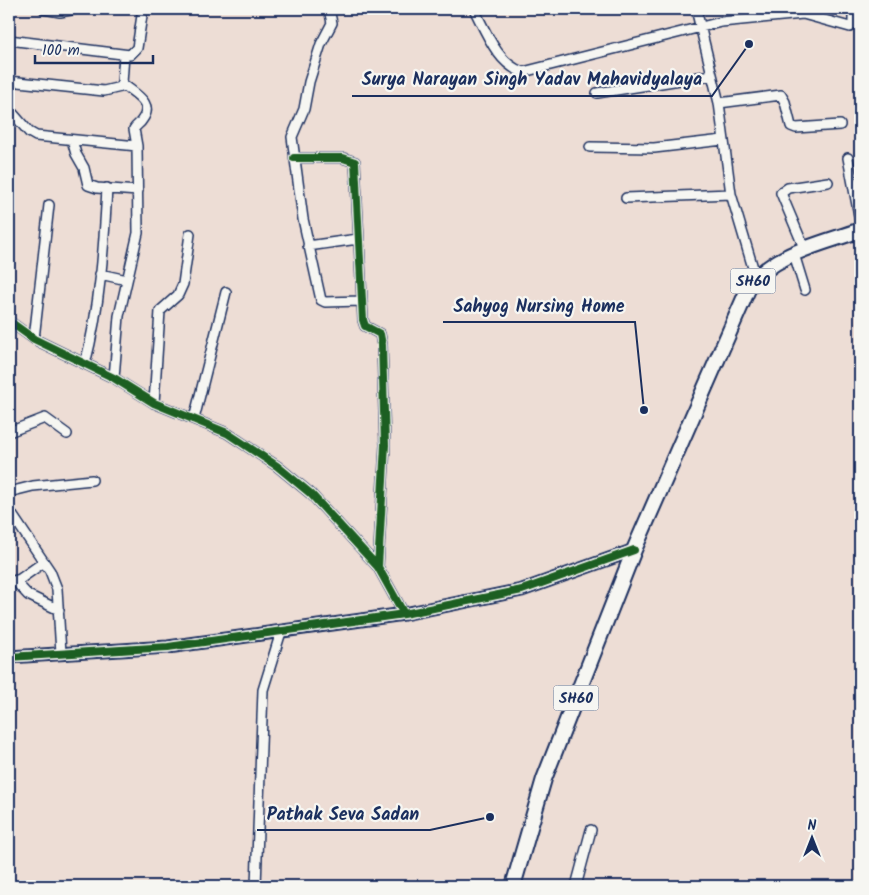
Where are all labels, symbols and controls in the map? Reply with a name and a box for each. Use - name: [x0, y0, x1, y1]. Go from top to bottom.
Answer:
- scale bar: [35, 32, 152, 64]
- text: 100 m: [42, 39, 80, 63]
- callout: Surya Narayan Singh Yadav Mahavidyalaya: [352, 63, 712, 96]
- text: Surya Narayan Singh Yadav Mahavidyalaya: [362, 66, 702, 95]
- road number: SH60: [730, 268, 776, 294]
- callout: Sahyog Nursing Home: [443, 289, 635, 322]
- text: Sahyog Nursing Home: [453, 293, 625, 322]
- road number: SH60: [554, 686, 598, 710]
- callout: Pathak Seva Sadan: [257, 797, 430, 830]
- text: Pathak Seva Sadan: [267, 801, 419, 830]
- north arrow: [786, 812, 836, 862]
- text: N: [808, 815, 817, 837]

